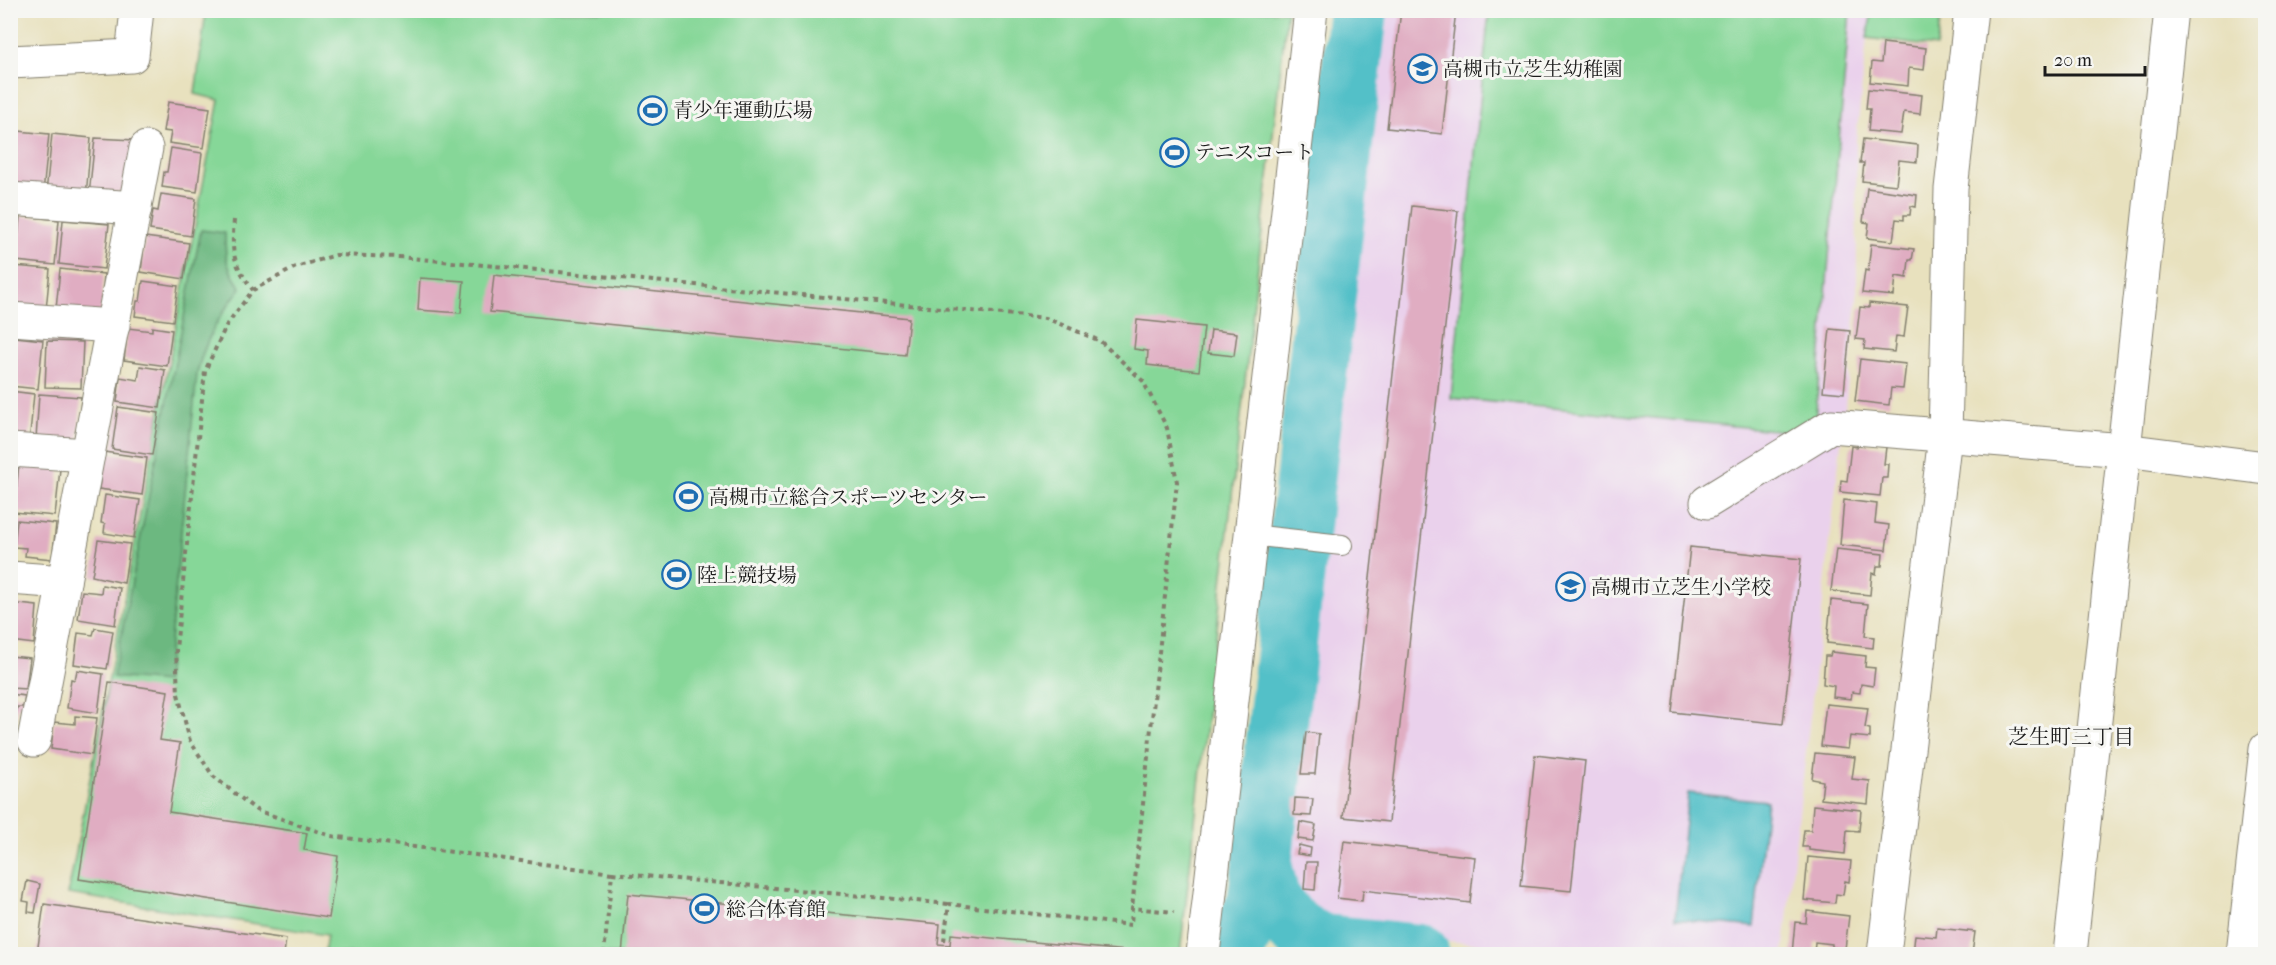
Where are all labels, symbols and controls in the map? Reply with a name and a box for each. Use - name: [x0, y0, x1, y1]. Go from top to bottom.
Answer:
- scale bar: [2045, 39, 2146, 77]
- text: 20 m: [2054, 50, 2092, 71]
- school or university icon: 高槻市立芝生幼稚園: [1406, 53, 1438, 85]
- place label: 高槻市立芝生幼稚園: [1443, 58, 1623, 81]
- sports icon: 青少年運動広場: [636, 94, 668, 126]
- place label: 青少年運動広場: [673, 99, 813, 122]
- sports icon: テニスコート: [1158, 136, 1190, 168]
- place label: テニスコート: [1195, 141, 1314, 164]
- sports icon: 高槻市立総合スポーツセンター: [672, 481, 704, 513]
- place label: 高槻市立総合スポーツセンター: [709, 486, 987, 509]
- sports icon: 陸上競技場: [660, 559, 692, 591]
- place label: 陸上競技場: [697, 564, 797, 587]
- school or university icon: 高槻市立芝生小学校: [1554, 571, 1586, 603]
- place label: 高槻市立芝生小学校: [1591, 576, 1771, 599]
- district label: 芝生町三丁目: [2008, 725, 2134, 749]
- sports icon: 総合体育館: [689, 893, 721, 925]
- place label: 総合体育館: [726, 898, 826, 921]

